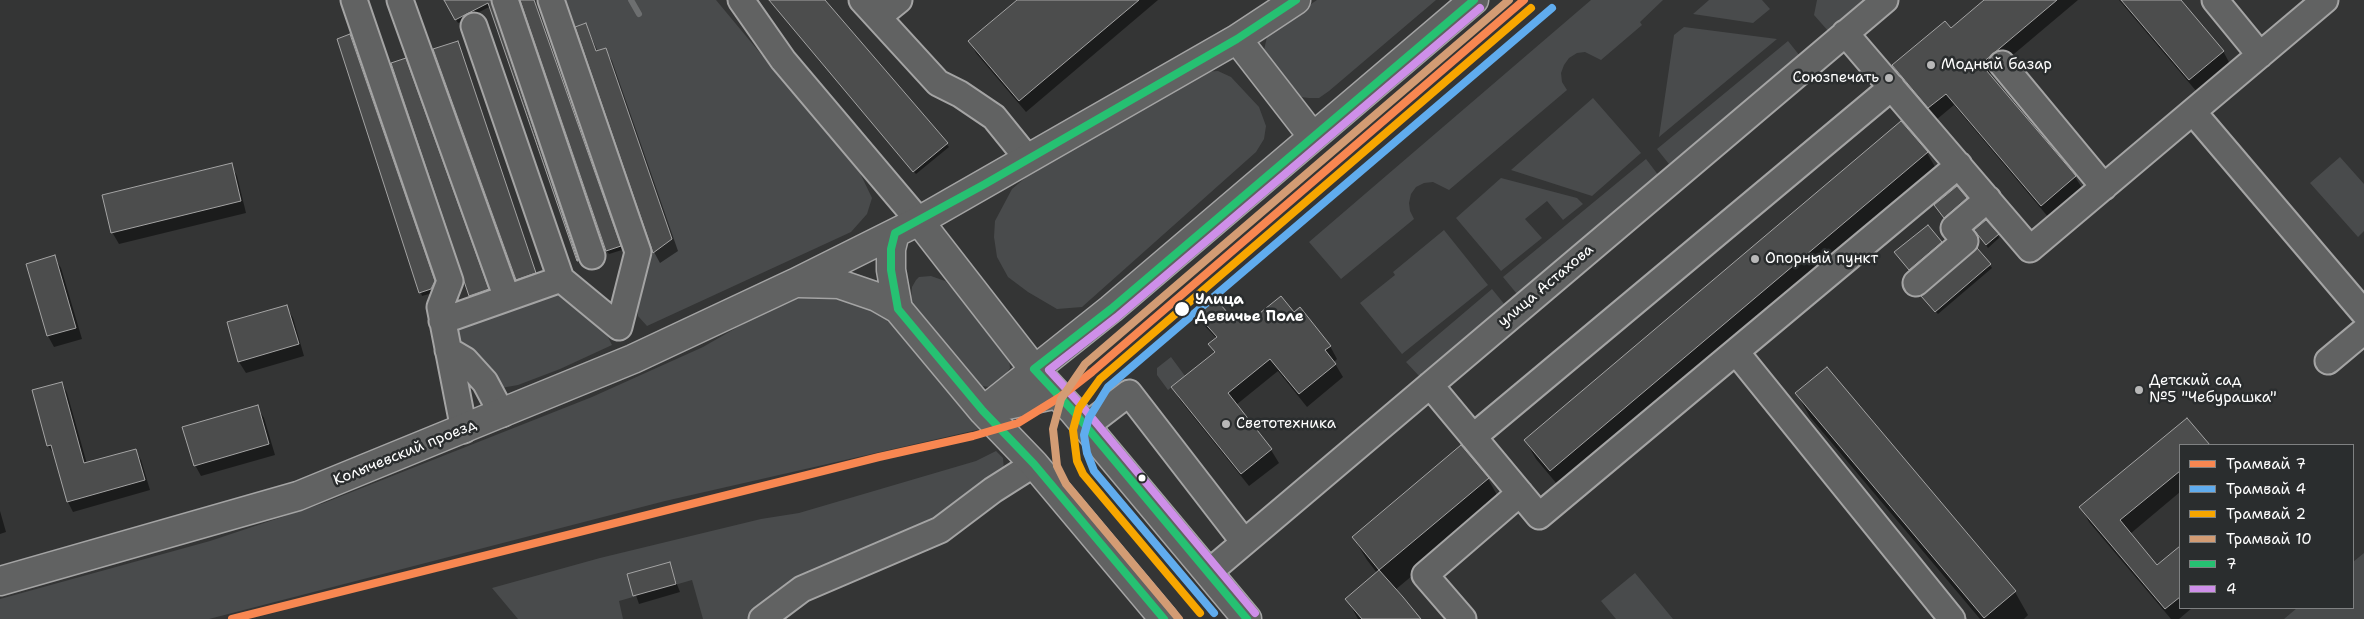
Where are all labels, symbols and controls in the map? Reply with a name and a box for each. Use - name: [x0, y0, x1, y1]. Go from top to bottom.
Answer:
- place label: Модный базар: [1941, 56, 2052, 74]
- marker: Модный базар: [1925, 59, 1937, 71]
- place label: Союзпечать: [1792, 69, 1879, 87]
- marker: Союзпечать: [1883, 72, 1895, 84]
- street label: улица Астахова: [1495, 241, 1597, 331]
- place label: Опорный пункт: [1765, 250, 1878, 268]
- marker: Опорный пункт: [1749, 253, 1761, 265]
- place label: Улица Девичье Поле: [1195, 291, 1304, 326]
- marker: Улица Девичье Поле: [1173, 300, 1191, 318]
- place label: Детский сад №5 "Чебурашка": [2149, 372, 2277, 407]
- marker: Детский сад №5 "Чебурашка": [2133, 384, 2145, 396]
- place label: Светотехника: [1236, 415, 1336, 433]
- street label: Колычевский проезд: [331, 416, 479, 490]
- marker: Светотехника: [1220, 418, 1232, 430]
- legend: [2179, 444, 2354, 609]
- text: Трамвай 7: [2226, 454, 2306, 474]
- unlabelled marker: [1137, 473, 1147, 483]
- text: Трамвай 4: [2226, 479, 2306, 499]
- text: Трамвай 2: [2226, 504, 2306, 524]
- text: Трамвай 10: [2226, 529, 2312, 549]
- text: 7: [2226, 554, 2237, 574]
- text: 4: [2226, 579, 2237, 599]

